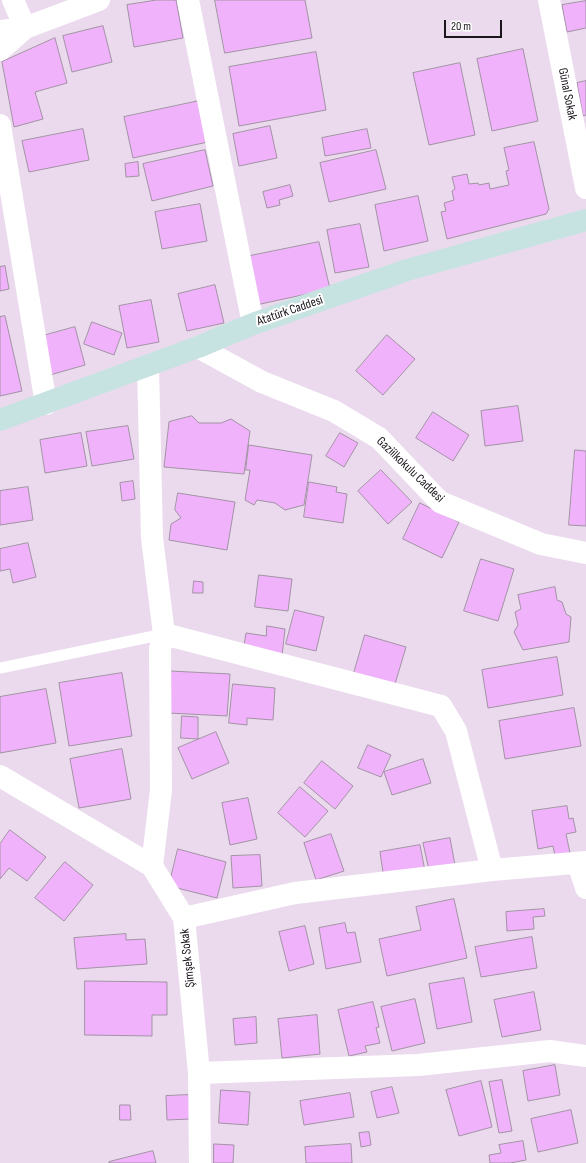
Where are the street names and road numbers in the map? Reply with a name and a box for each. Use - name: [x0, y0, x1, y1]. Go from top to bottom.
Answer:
- street label: Günal Sokak: [554, 67, 580, 121]
- street label: Atatürk Caddesi: [255, 292, 325, 330]
- street label: Gaziilkokulu Caddesi: [373, 434, 447, 506]
- street label: Şimşek Sokak: [177, 928, 199, 988]

